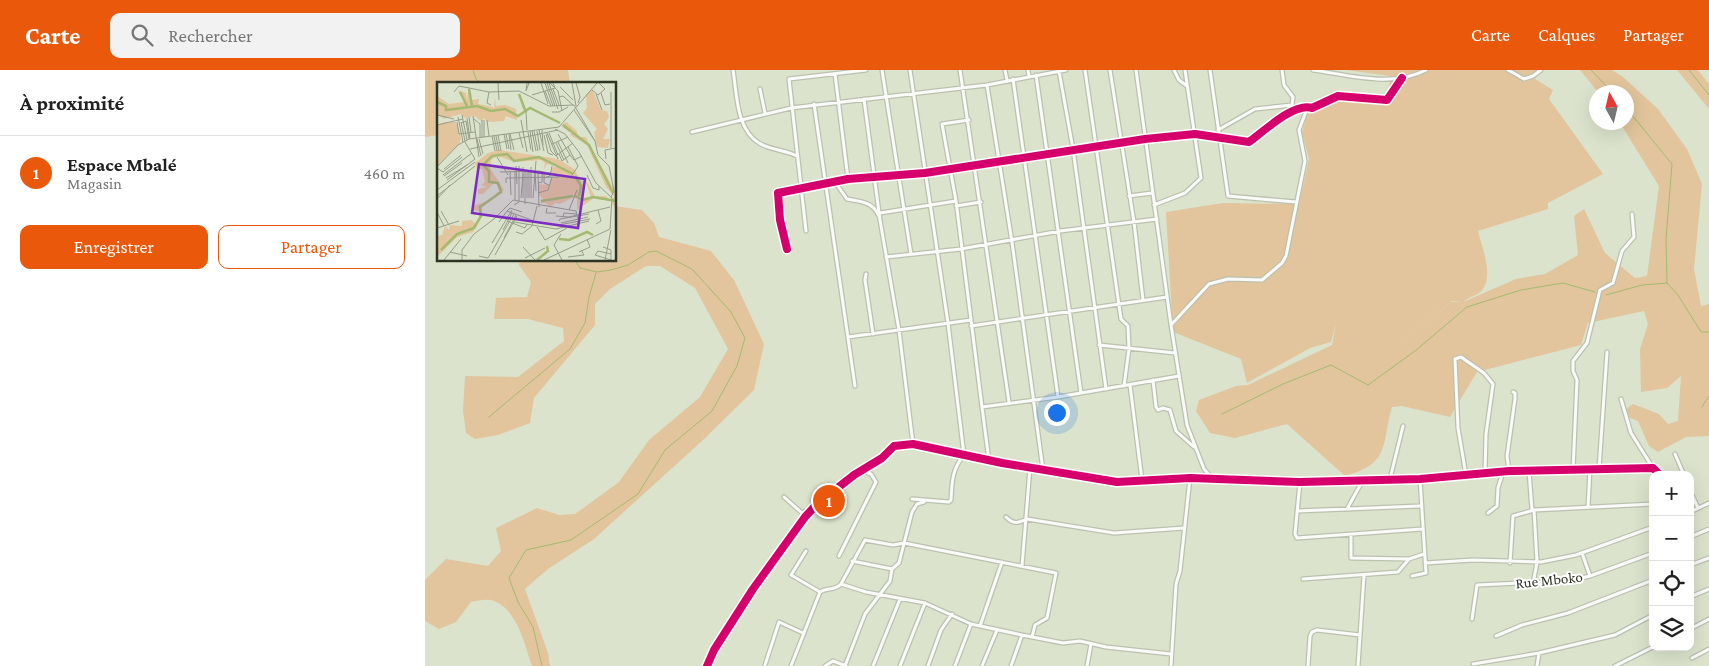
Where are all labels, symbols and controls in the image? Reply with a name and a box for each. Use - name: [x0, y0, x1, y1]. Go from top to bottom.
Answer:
- search box: [110, 13, 460, 58]
- icon: search: [128, 21, 156, 49]
- text: Carte: [25, 22, 80, 49]
- text: Rechercher: [168, 25, 253, 46]
- text: Carte: [1471, 25, 1510, 45]
- text: Calques: [1538, 25, 1595, 45]
- text: Partager: [1623, 25, 1684, 45]
- inset map: [437, 82, 616, 261]
- north arrow: [1589, 85, 1634, 130]
- text: À proximité: [20, 91, 124, 115]
- text: Espace Mbalé: [67, 154, 177, 175]
- text: 1: [33, 165, 39, 182]
- text: 460 m: [364, 165, 405, 182]
- text: Magasin: [67, 175, 122, 192]
- button: Enregistrer: [20, 225, 208, 269]
- button: Partager: [218, 225, 405, 269]
- your location: [1044, 400, 1070, 426]
- map controls: [1649, 471, 1694, 651]
- button: +: [1649, 471, 1694, 516]
- pin: 1: [813, 482, 845, 520]
- button: −: [1649, 516, 1694, 561]
- button: locate: [1649, 561, 1694, 606]
- street label: Rue Mboko: [1515, 569, 1583, 591]
- button: layers: [1649, 606, 1694, 651]

